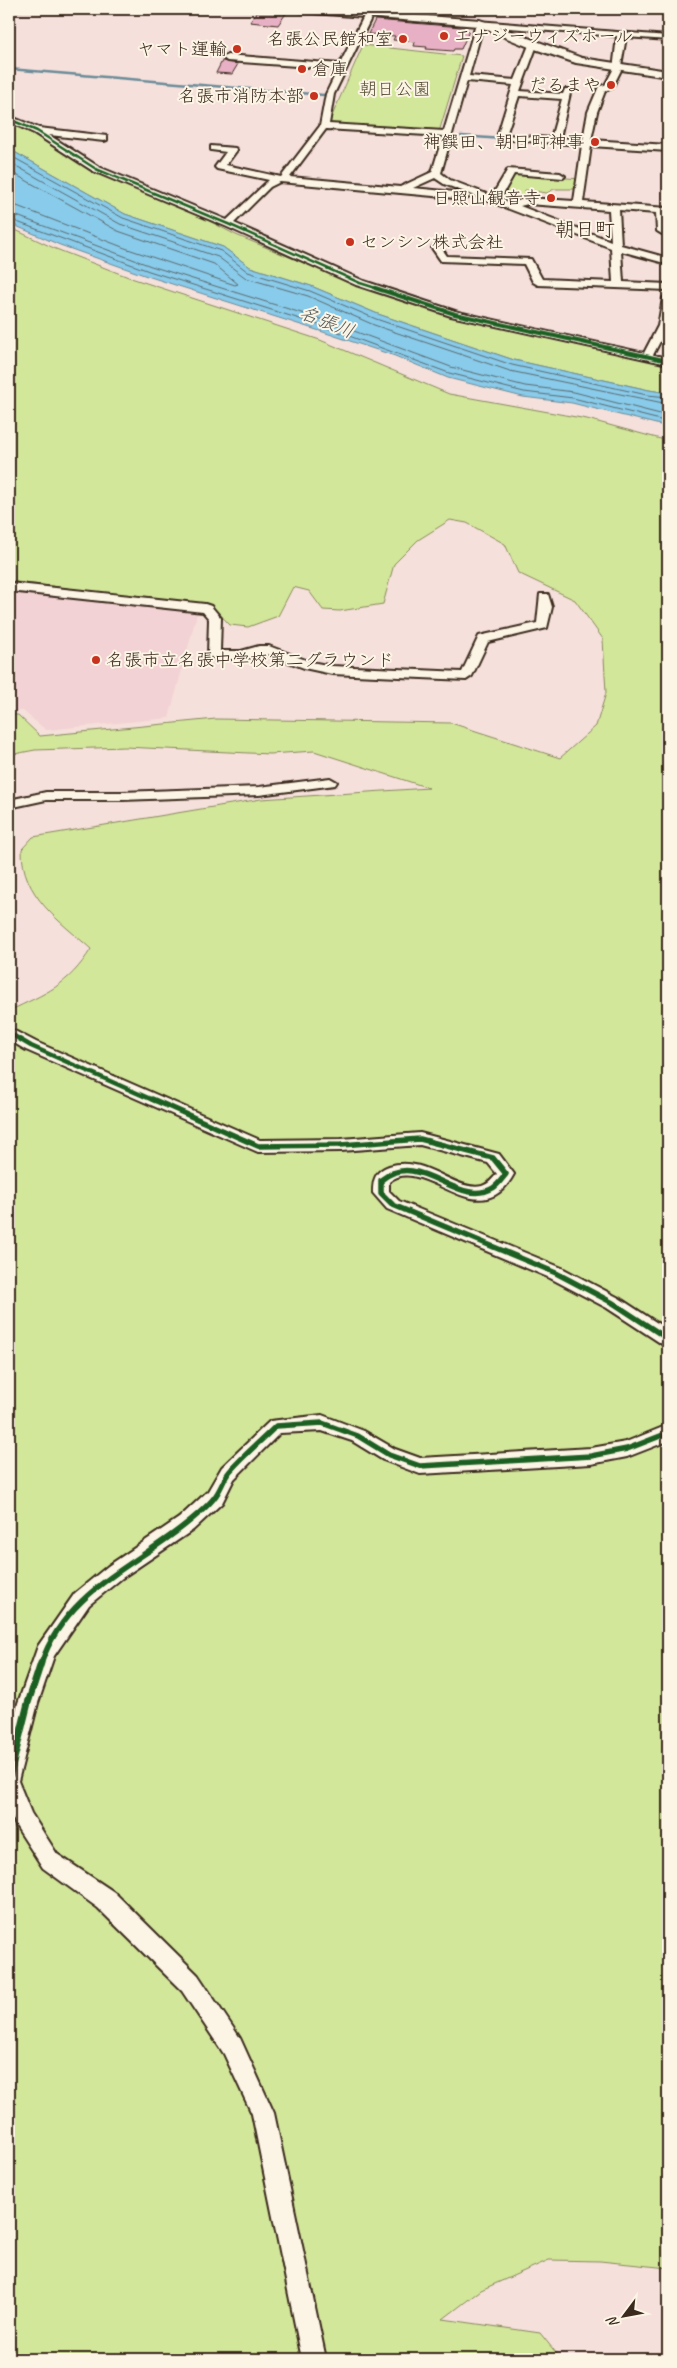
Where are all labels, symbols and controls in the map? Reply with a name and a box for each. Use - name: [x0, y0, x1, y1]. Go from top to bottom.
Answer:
- place label: エナジーウィズホール: [454, 25, 633, 47]
- place label: 名張公民館和室: [267, 28, 393, 50]
- marker: エナジーウィズホール: [438, 30, 450, 42]
- marker: 名張公民館和室: [397, 33, 409, 45]
- place label: ヤマト運輸: [137, 38, 227, 60]
- marker: ヤマト運輸: [231, 43, 243, 55]
- place label: 倉庫: [312, 58, 348, 80]
- marker: 倉庫: [296, 63, 308, 75]
- place label: だるまや: [529, 74, 601, 96]
- park label: 朝日公園: [359, 78, 431, 100]
- marker: だるまや: [605, 79, 617, 91]
- place label: 名張市消防本部: [178, 85, 304, 107]
- marker: 名張市消防本部: [308, 90, 320, 102]
- place label: 神饌田、朝日町神事: [423, 131, 585, 153]
- marker: 神饌田、朝日町神事: [589, 136, 601, 148]
- place label: 日照山観音寺: [433, 187, 541, 209]
- marker: 日照山観音寺: [545, 192, 557, 204]
- district label: 朝日町: [555, 217, 615, 242]
- place label: センシン株式会社: [360, 231, 504, 253]
- marker: センシン株式会社: [344, 236, 356, 248]
- water label: 名張川: [296, 300, 358, 344]
- place label: 名張市立名張中学校第二グラウンド: [106, 649, 394, 671]
- marker: 名張市立名張中学校第二グラウンド: [90, 654, 102, 666]
- north arrow: [600, 2290, 650, 2340]
- text: N: [603, 2312, 623, 2331]

